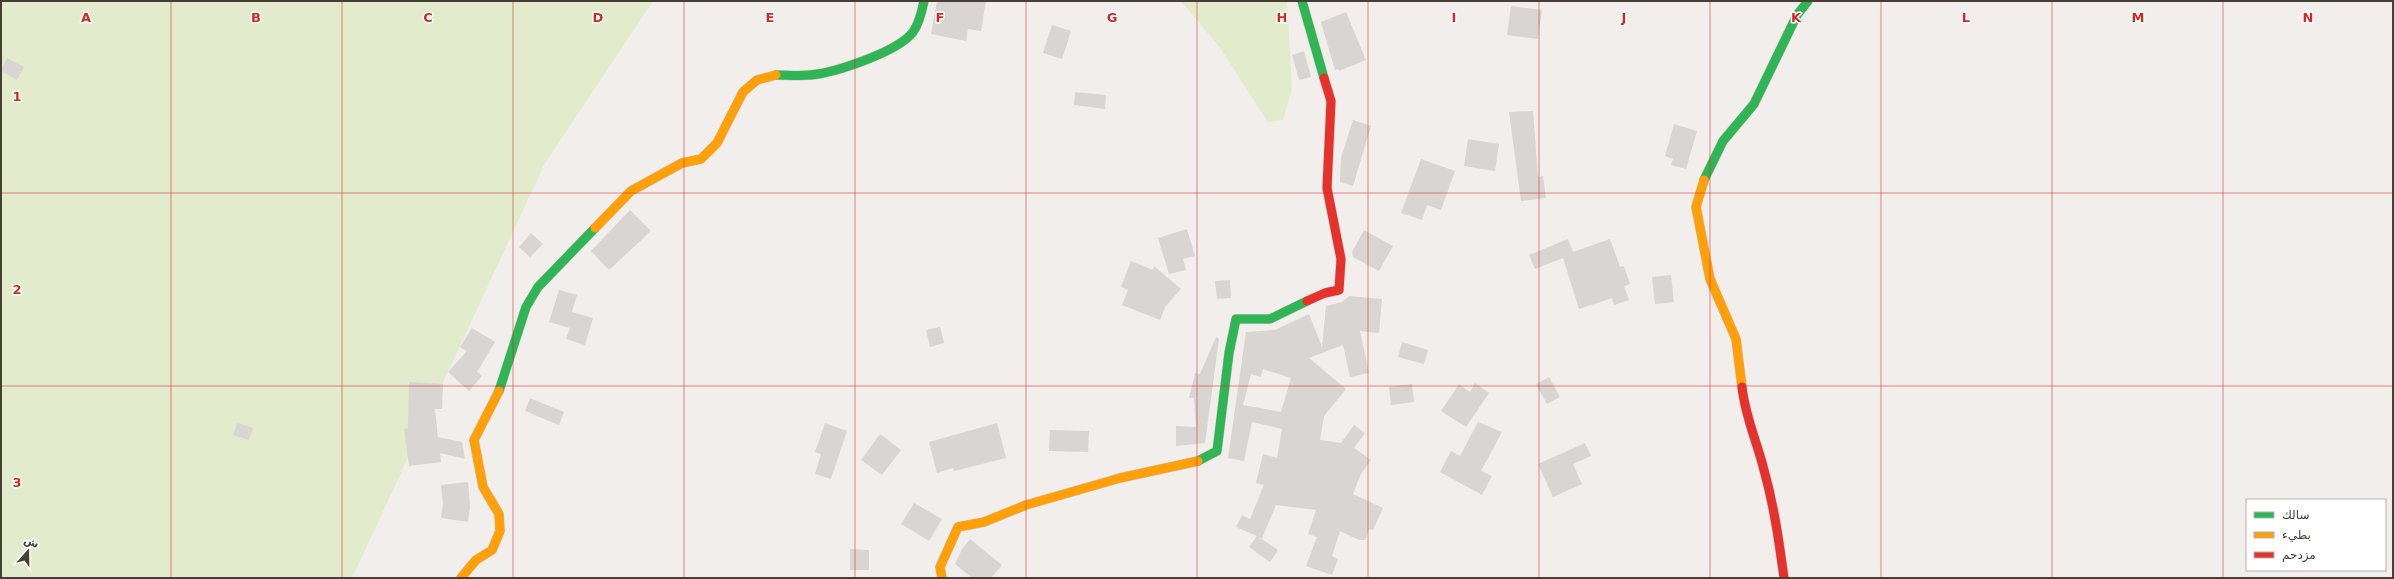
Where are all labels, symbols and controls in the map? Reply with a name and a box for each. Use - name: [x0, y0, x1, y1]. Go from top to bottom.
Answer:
- text: A: [81, 10, 91, 25]
- text: B: [251, 10, 261, 25]
- text: C: [423, 10, 433, 25]
- text: D: [593, 10, 604, 25]
- text: E: [766, 10, 774, 25]
- text: F: [936, 10, 944, 25]
- text: G: [1107, 10, 1117, 25]
- text: H: [1277, 10, 1287, 25]
- text: I: [1452, 10, 1456, 25]
- text: J: [1621, 10, 1626, 25]
- text: K: [1791, 10, 1802, 25]
- text: L: [1962, 10, 1970, 25]
- text: M: [2132, 10, 2144, 25]
- text: N: [2303, 10, 2313, 25]
- text: 1: [12, 89, 22, 104]
- text: 2: [12, 282, 22, 297]
- text: 3: [12, 475, 22, 490]
- legend: [2246, 499, 2386, 571]
- text: سالك: [2282, 508, 2309, 522]
- text: بطيء: [2282, 528, 2311, 542]
- north arrow: [8, 531, 48, 571]
- text: ش: [22, 533, 41, 551]
- text: مزدحم: [2282, 548, 2316, 563]

